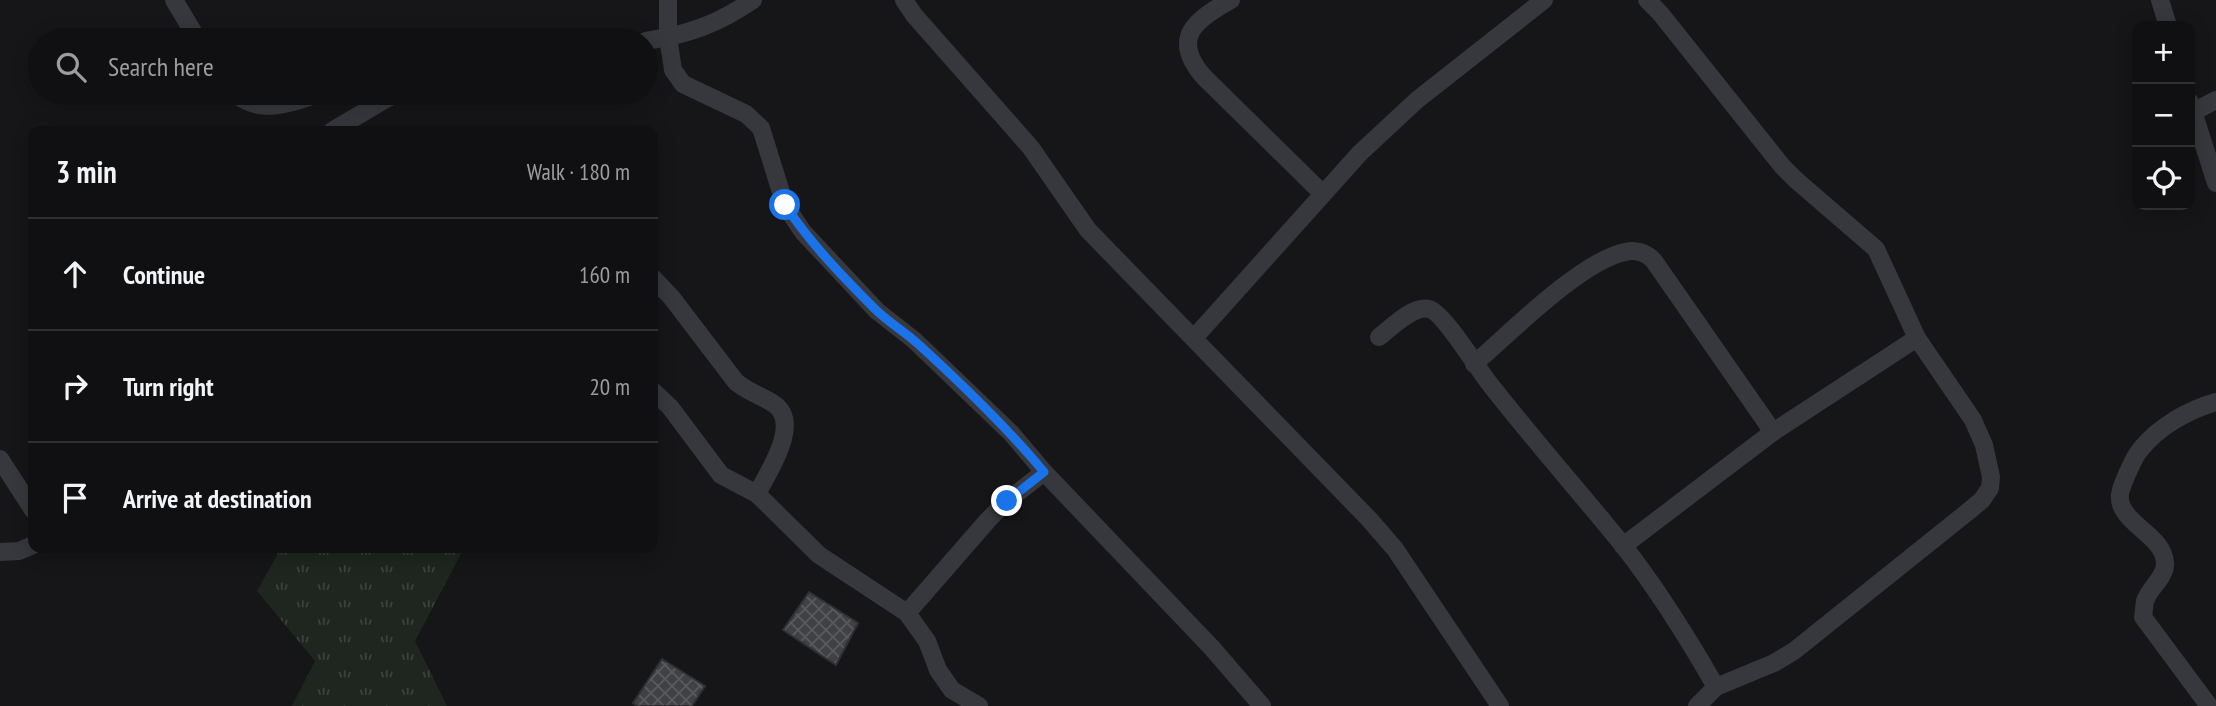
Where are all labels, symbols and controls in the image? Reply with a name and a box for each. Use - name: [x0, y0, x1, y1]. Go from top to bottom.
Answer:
- map controls: [2132, 21, 2195, 210]
- button: +: [2132, 21, 2195, 84]
- search box: [28, 28, 658, 105]
- icon: search: [52, 48, 90, 86]
- text: Search here: [108, 50, 214, 83]
- button: −: [2132, 84, 2195, 147]
- button: locate: [2132, 147, 2195, 210]
- text: 3 min: [56, 152, 117, 191]
- text: Walk · 180 m: [527, 157, 630, 186]
- route start: [769, 189, 800, 220]
- icon: ahead: [56, 255, 94, 293]
- text: Continue: [123, 258, 205, 291]
- text: 160 m: [579, 260, 630, 289]
- icon: right: [56, 367, 94, 405]
- text: Turn right: [123, 370, 214, 403]
- text: 20 m: [589, 372, 630, 401]
- icon: arrive: [56, 479, 94, 517]
- text: Arrive at destination: [123, 482, 312, 515]
- route end: [991, 485, 1022, 516]

